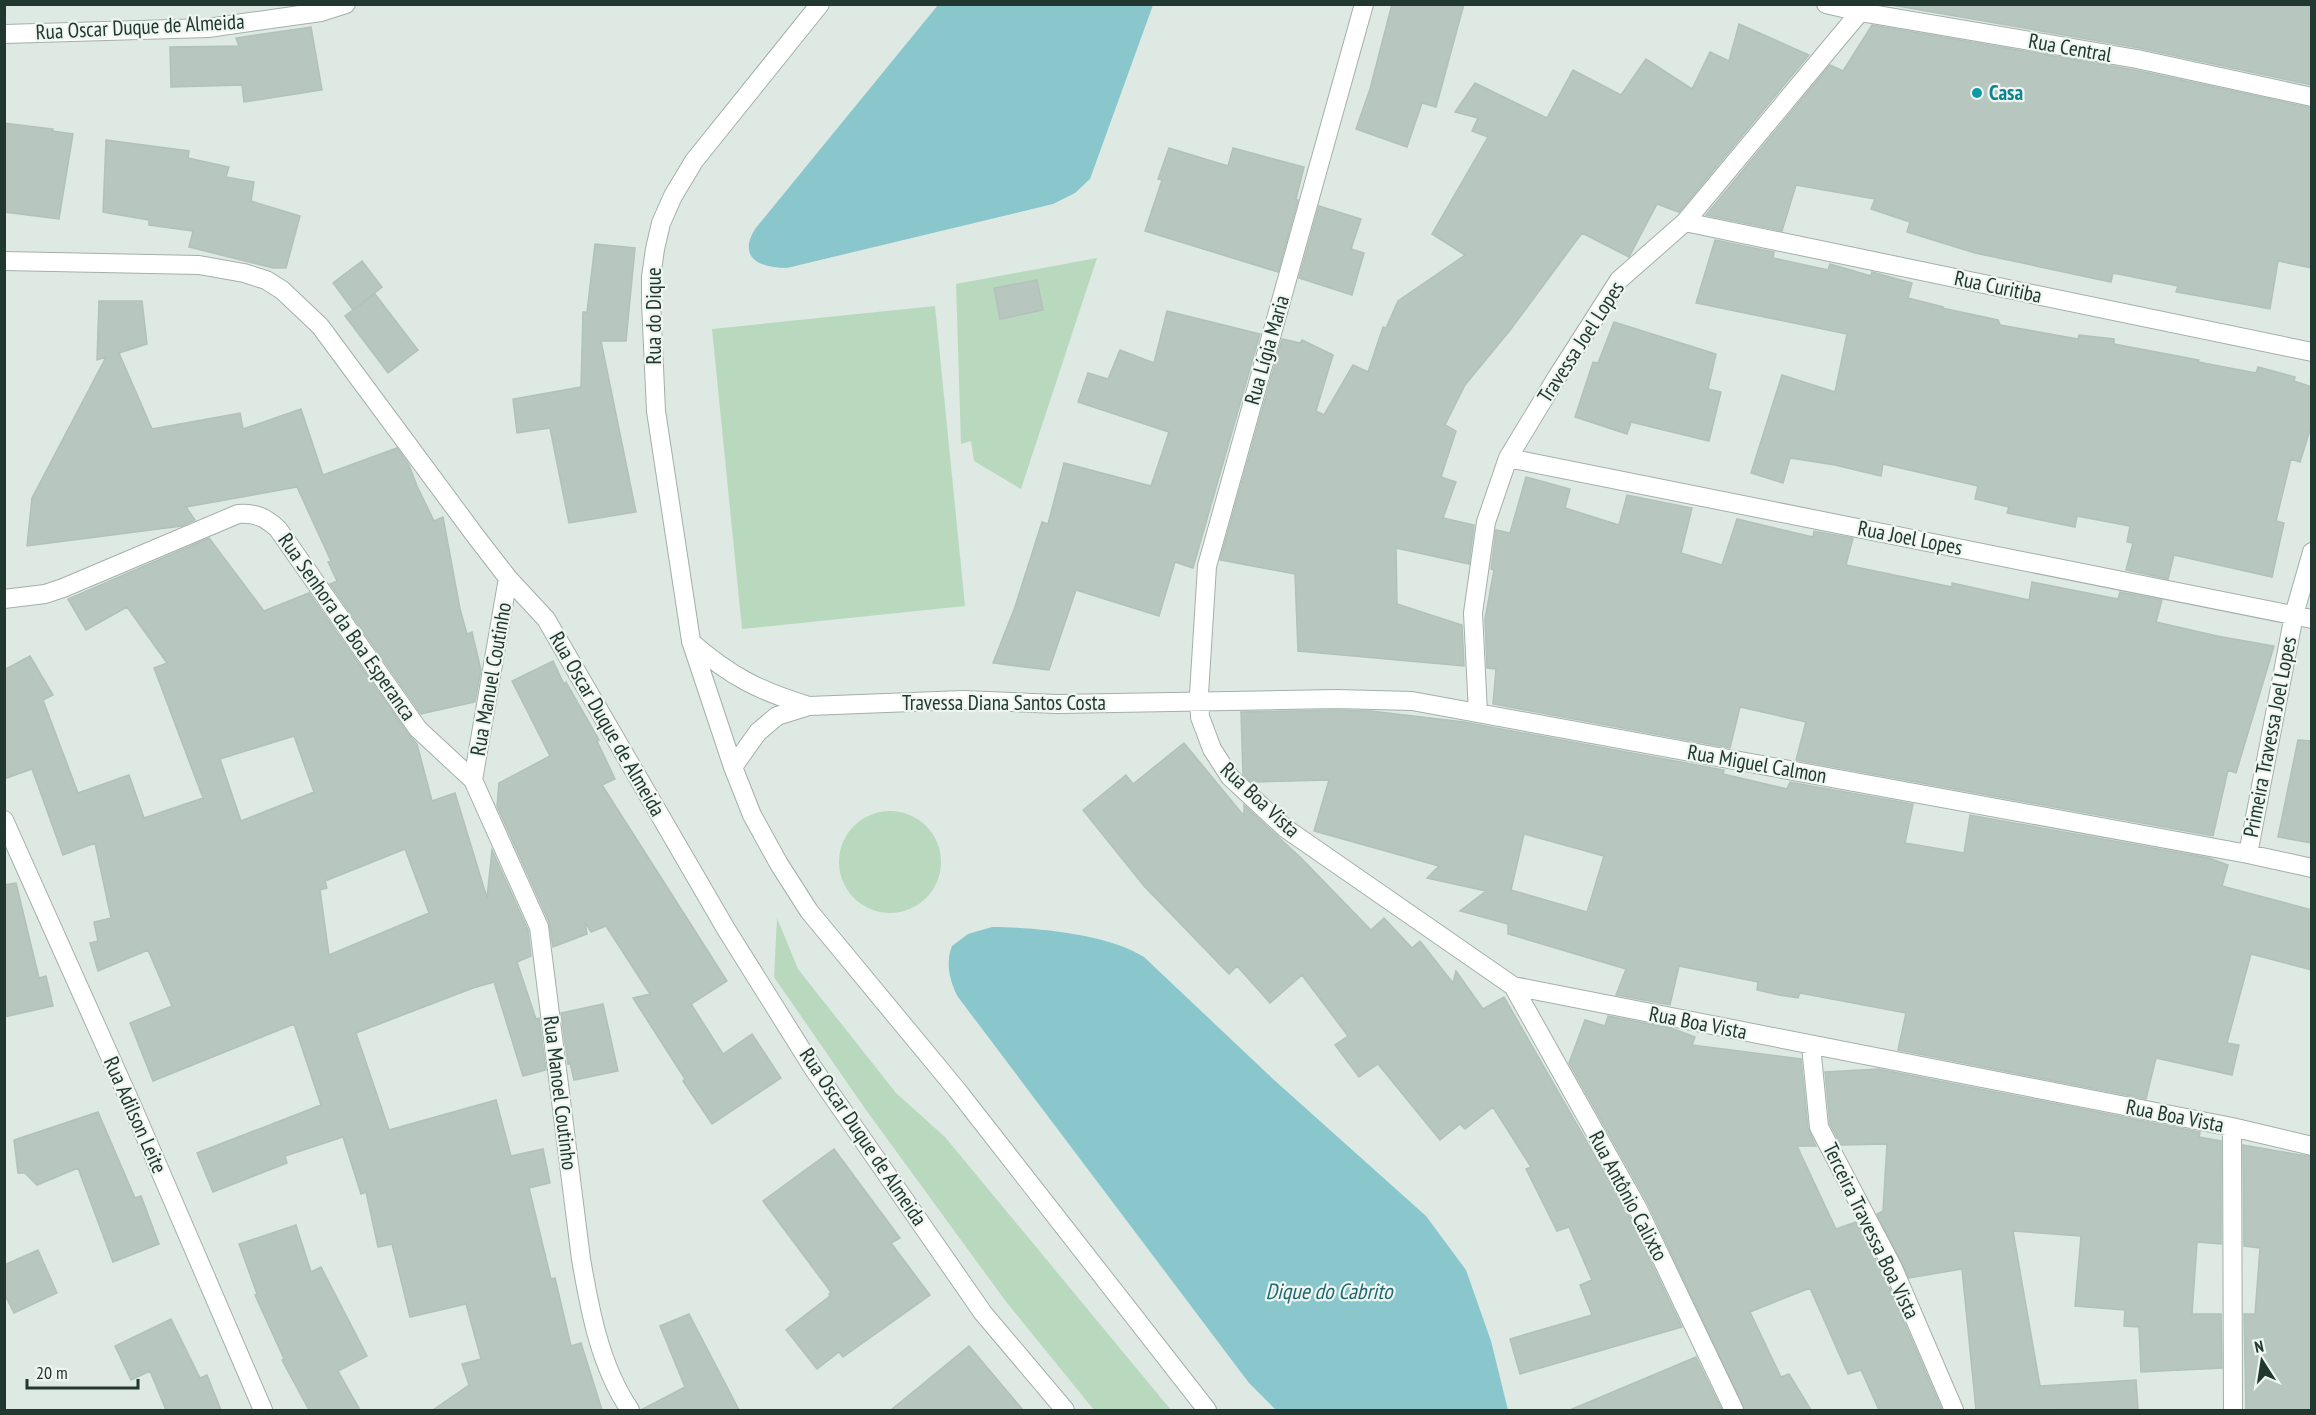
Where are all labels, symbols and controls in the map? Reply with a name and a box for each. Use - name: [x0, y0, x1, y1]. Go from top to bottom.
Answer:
- street label: Rua Oscar Duque de Almeida: [35, 8, 245, 45]
- street label: Rua Central: [2026, 27, 2114, 68]
- place label: Casa: [1989, 79, 2023, 106]
- marker: Casa: [1970, 86, 1984, 100]
- street label: Rua Curitiba: [1952, 264, 2044, 309]
- street label: Rua do Dique: [640, 267, 667, 365]
- street label: Travessa Joel Lopes: [1531, 276, 1630, 408]
- street label: Rua Lígia Maria: [1238, 292, 1295, 408]
- street label: Rua Joel Lopes: [1856, 514, 1965, 561]
- street label: Rua Senhora da Boa Esperanca: [272, 528, 422, 726]
- street label: Rua Manuel Coutinho: [464, 600, 517, 758]
- street label: Rua Oscar Duque de Almeida: [543, 626, 671, 821]
- street label: Primeira Travessa Joel Lopes: [2237, 634, 2302, 839]
- street label: Travessa Diana Santos Costa: [902, 689, 1106, 716]
- street label: Rua Miguel Calmon: [1685, 738, 1829, 789]
- street label: Rua Boa Vista: [1215, 756, 1306, 843]
- street label: Rua Boa Vista: [1647, 1000, 1749, 1045]
- street label: Rua Manoel Coutinho: [538, 1014, 583, 1172]
- street label: Rua Oscar Duque de Almeida: [794, 1043, 933, 1231]
- street label: Rua Adilson Leite: [98, 1052, 173, 1177]
- street label: Rua Boa Vista: [2124, 1093, 2226, 1138]
- street label: Rua Antônio Calixto: [1583, 1126, 1674, 1265]
- street label: Terceira Travessa Boa Vista: [1817, 1138, 1926, 1323]
- water label: Dique do Cabrito: [1265, 1277, 1394, 1305]
- north arrow: [2232, 1331, 2292, 1391]
- text: N: [2253, 1336, 2265, 1357]
- scale bar: [27, 1352, 138, 1390]
- text: 20 m: [36, 1361, 68, 1384]

